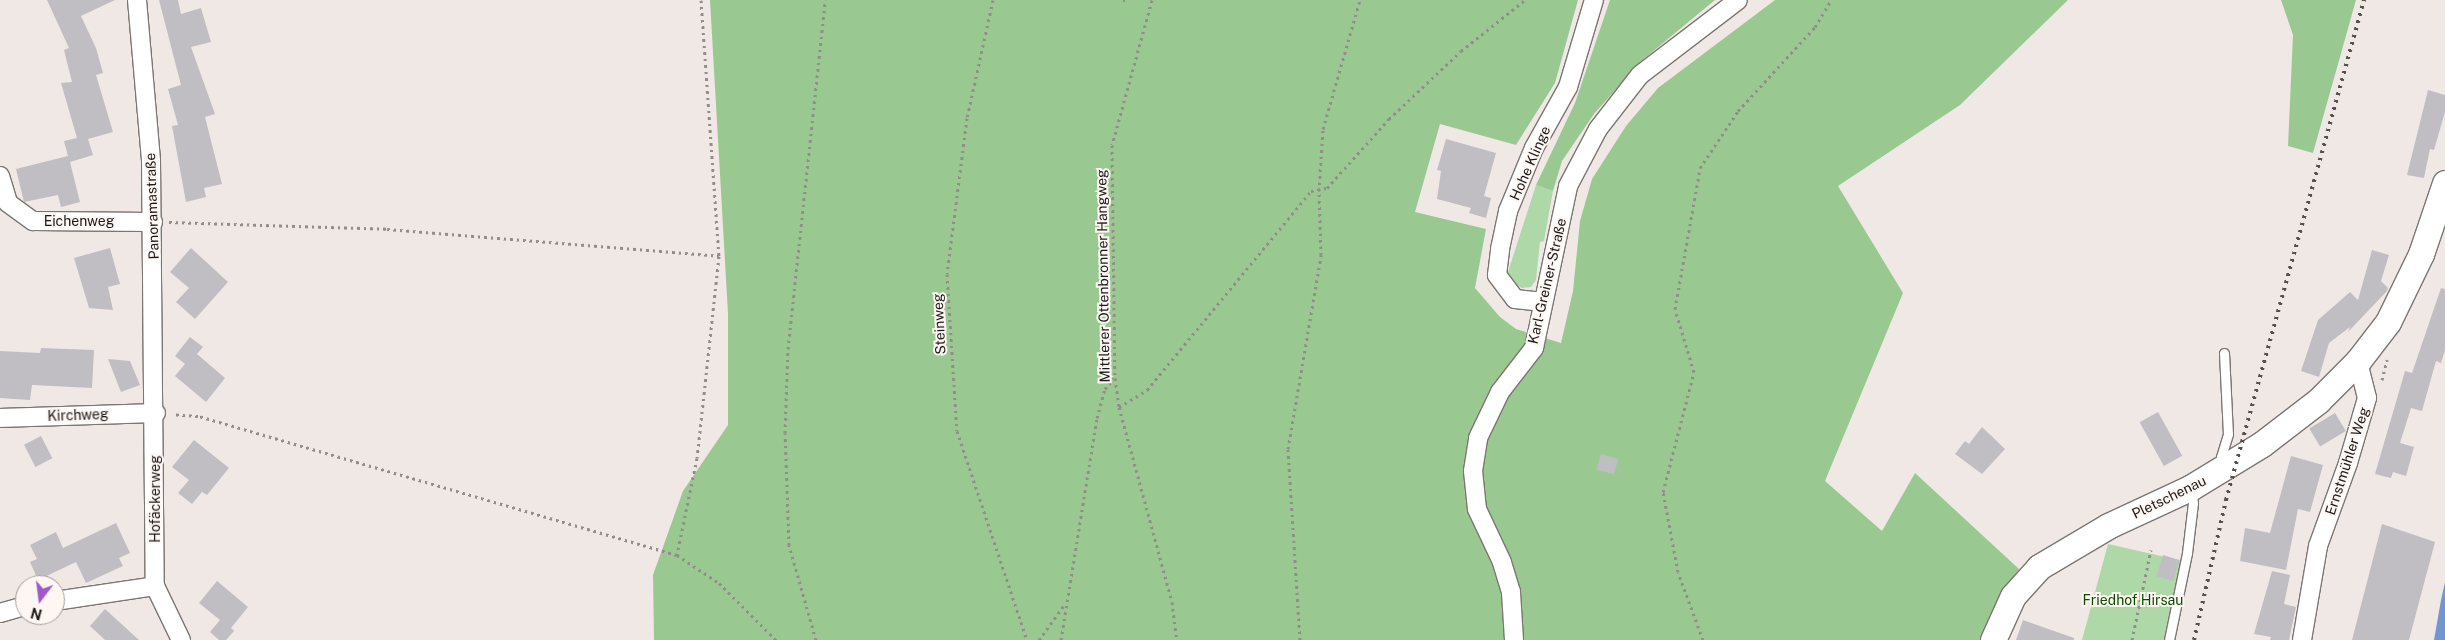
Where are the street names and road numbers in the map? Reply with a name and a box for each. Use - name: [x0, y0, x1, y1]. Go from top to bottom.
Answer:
- street label: Hohe Klinge: [1506, 123, 1554, 203]
- street label: Panoramastraße: [142, 152, 162, 260]
- street label: Mittlerer Ottenbronner Hangweg: [1093, 169, 1113, 383]
- street label: Eichenweg: [44, 213, 114, 229]
- street label: Karl-Greiner-Straße: [1524, 217, 1570, 345]
- street label: Steinweg: [929, 293, 949, 355]
- street label: Ernstmühler Weg: [2322, 405, 2372, 517]
- street label: Kirchweg: [47, 406, 109, 424]
- street label: Hofäckerweg: [147, 455, 163, 543]
- street label: Pletschenau: [2129, 472, 2209, 522]

